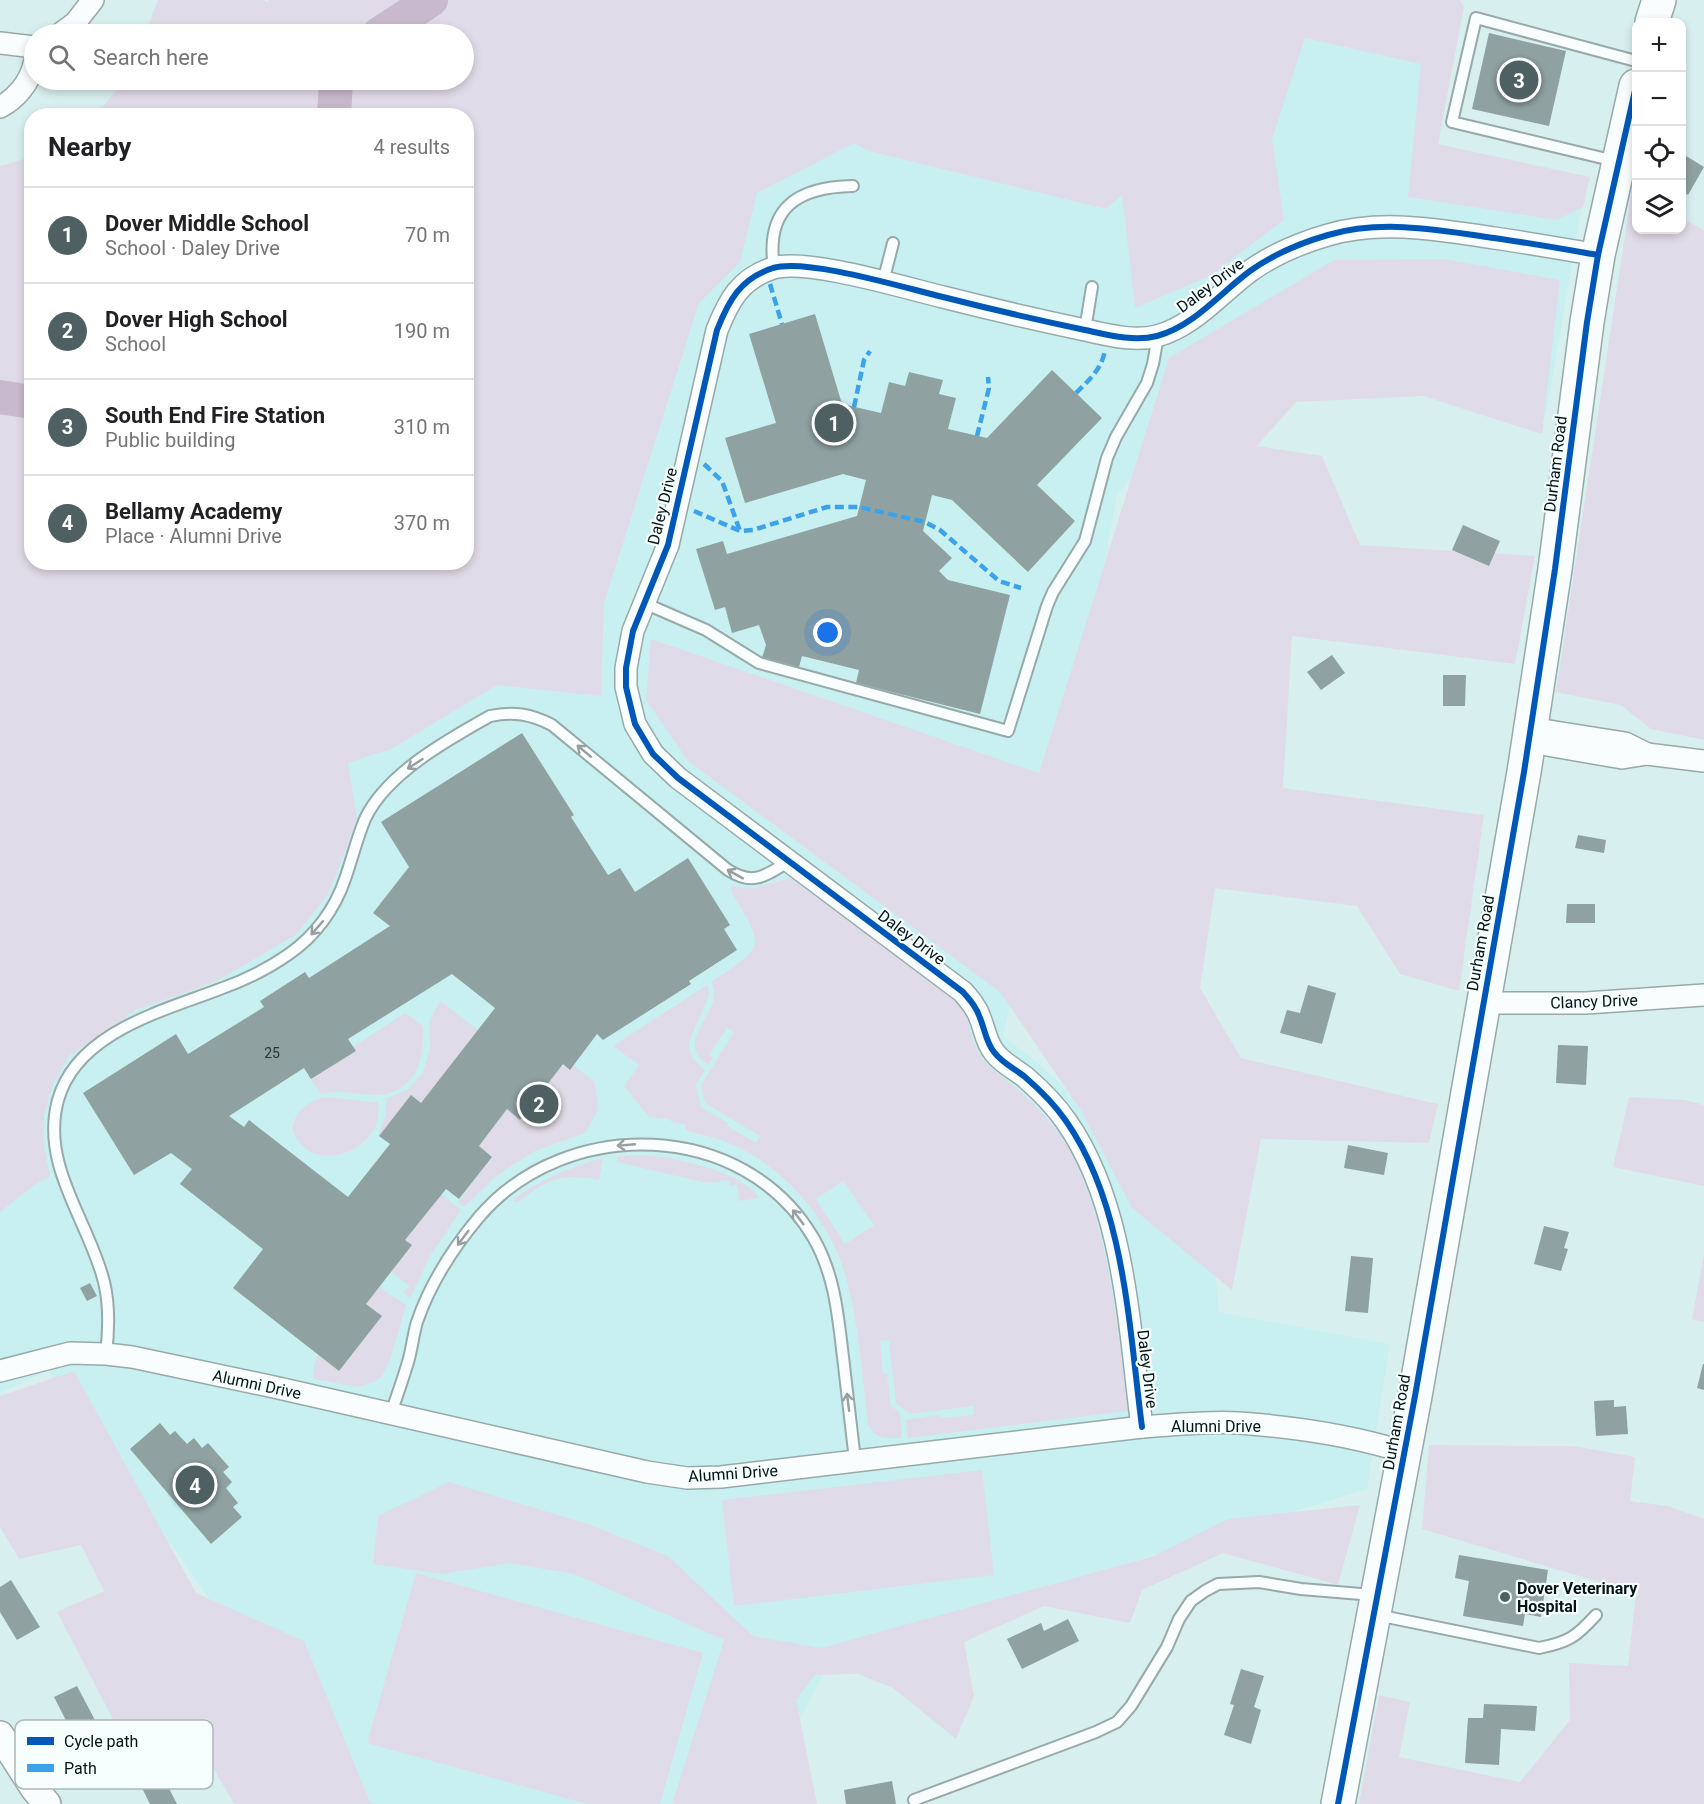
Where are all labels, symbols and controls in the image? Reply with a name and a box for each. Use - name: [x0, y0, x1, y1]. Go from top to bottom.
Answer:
- map controls: [1632, 18, 1686, 234]
- button: +: [1632, 18, 1686, 72]
- search box: [24, 24, 474, 90]
- icon: search: [45, 41, 78, 74]
- text: Search here: [93, 45, 209, 70]
- pin: 3: [1500, 58, 1538, 103]
- button: −: [1632, 72, 1686, 126]
- button: locate: [1632, 126, 1686, 180]
- text: Nearby: [48, 132, 131, 162]
- text: 4 results: [374, 135, 450, 159]
- button: layers: [1632, 180, 1686, 234]
- text: Dover Middle School: [105, 211, 309, 236]
- text: 1: [62, 223, 73, 247]
- text: 70 m: [405, 223, 450, 247]
- text: School · Daley Drive: [105, 236, 280, 260]
- street label: Daley Drive: [1173, 254, 1248, 317]
- text: Dover High School: [105, 307, 288, 332]
- text: 2: [62, 319, 73, 343]
- text: 190 m: [394, 319, 450, 343]
- text: School: [105, 332, 166, 356]
- pin: 1: [814, 400, 854, 446]
- text: South End Fire Station: [105, 403, 325, 428]
- text: 3: [62, 415, 73, 439]
- text: 310 m: [394, 415, 450, 439]
- street label: Durham Road: [1540, 415, 1571, 513]
- text: Public building: [105, 428, 235, 452]
- street label: Daley Drive: [644, 466, 681, 547]
- text: Bellamy Academy: [105, 499, 282, 524]
- text: 4: [62, 511, 73, 535]
- text: 370 m: [394, 511, 450, 535]
- text: Place · Alumni Drive: [105, 524, 282, 548]
- your location: [813, 618, 842, 647]
- one-way arrow: [577, 744, 592, 758]
- one-way arrow: [406, 757, 423, 770]
- one-way arrow: [727, 867, 744, 879]
- street label: Durham Road: [1463, 894, 1498, 992]
- street label: Daley Drive: [874, 906, 949, 969]
- one-way arrow: [310, 920, 324, 935]
- street label: Clancy Drive: [1550, 990, 1638, 1013]
- house number: 25: [264, 1045, 280, 1061]
- pin: 2: [520, 1082, 558, 1126]
- one-way arrow: [617, 1140, 637, 1151]
- one-way arrow: [792, 1210, 804, 1226]
- one-way arrow: [457, 1230, 469, 1246]
- street label: Daley Drive: [1133, 1329, 1162, 1409]
- street label: Alumni Drive: [211, 1366, 303, 1403]
- street label: Durham Road: [1379, 1373, 1414, 1471]
- one-way arrow: [843, 1393, 854, 1413]
- street label: Alumni Drive: [1171, 1417, 1261, 1436]
- street label: Alumni Drive: [688, 1461, 779, 1486]
- pin: 4: [176, 1462, 214, 1508]
- place label: Dover Veterinary Hospital: [1517, 1579, 1638, 1616]
- marker: Dover Veterinary Hospital: [1498, 1590, 1512, 1604]
- legend: [15, 1720, 213, 1789]
- text: Cycle path: [64, 1732, 138, 1751]
- text: Path: [64, 1759, 97, 1778]

